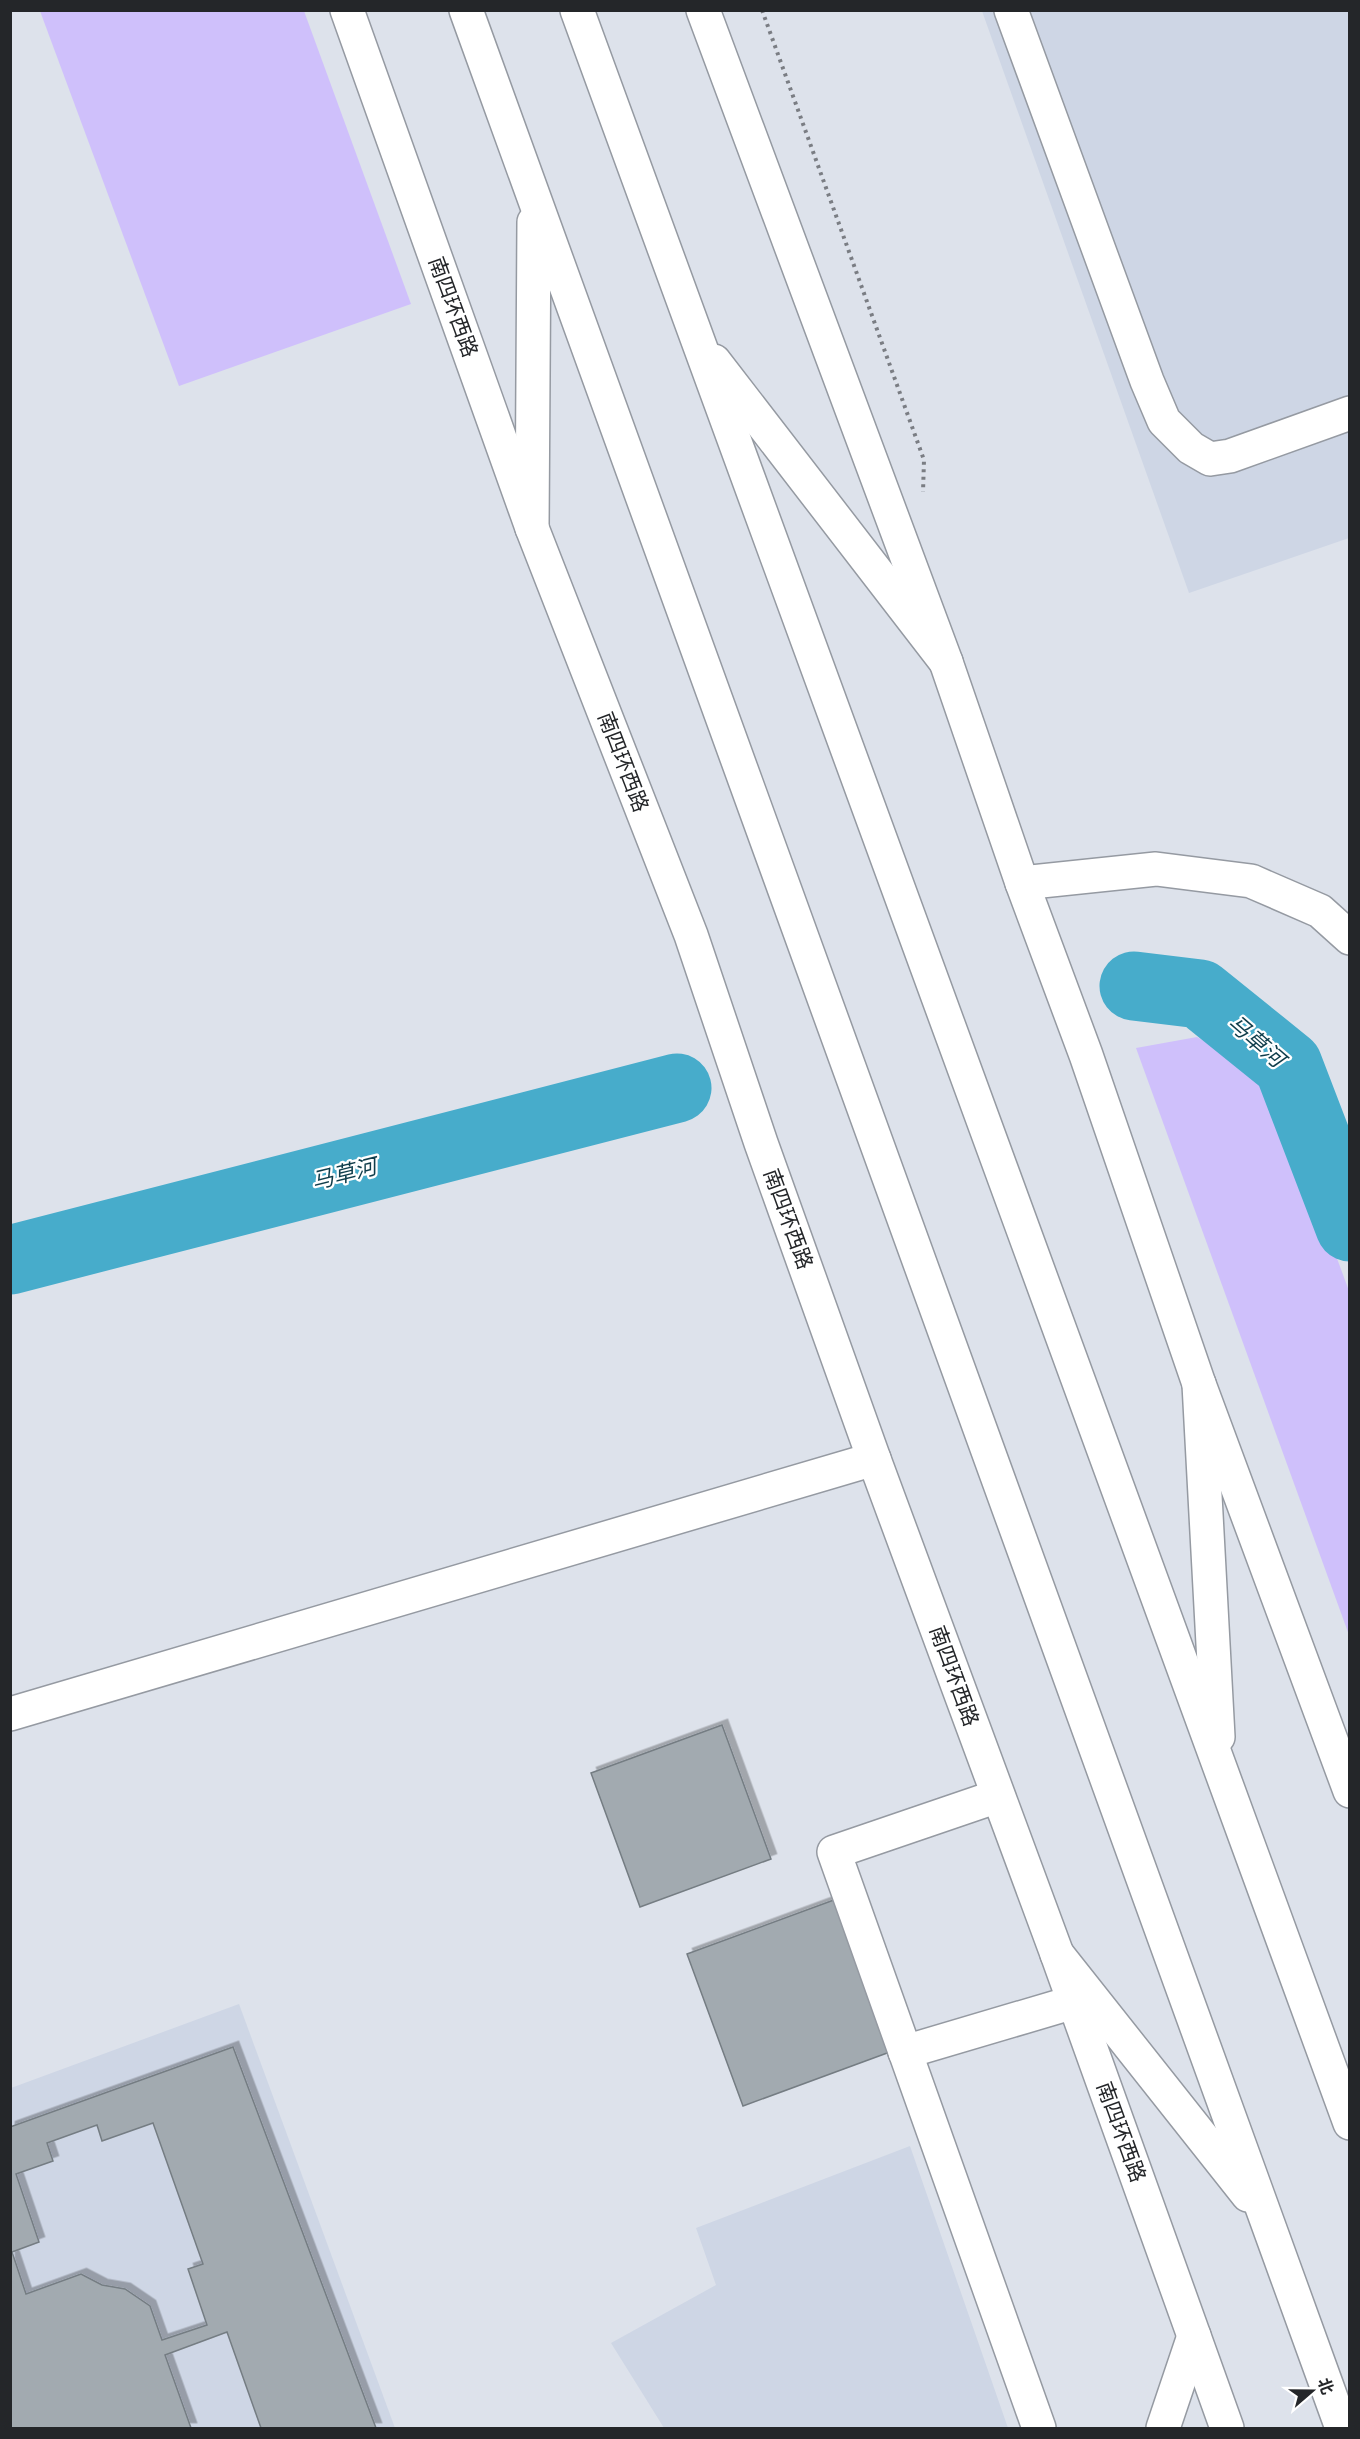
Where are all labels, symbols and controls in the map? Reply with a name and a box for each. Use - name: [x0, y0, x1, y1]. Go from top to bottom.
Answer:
- street label: 南四环西路: [424, 254, 482, 360]
- street label: 南四环西路: [593, 709, 653, 815]
- water label: 马草河: [1223, 1010, 1292, 1075]
- water label: 马草河: [309, 1153, 383, 1194]
- street label: 南四环西路: [759, 1166, 817, 1272]
- street label: 南四环西路: [925, 1623, 983, 1729]
- street label: 南四环西路: [1092, 2079, 1150, 2185]
- north arrow: [1282, 2361, 1342, 2421]
- text: 北: [1314, 2375, 1337, 2397]

